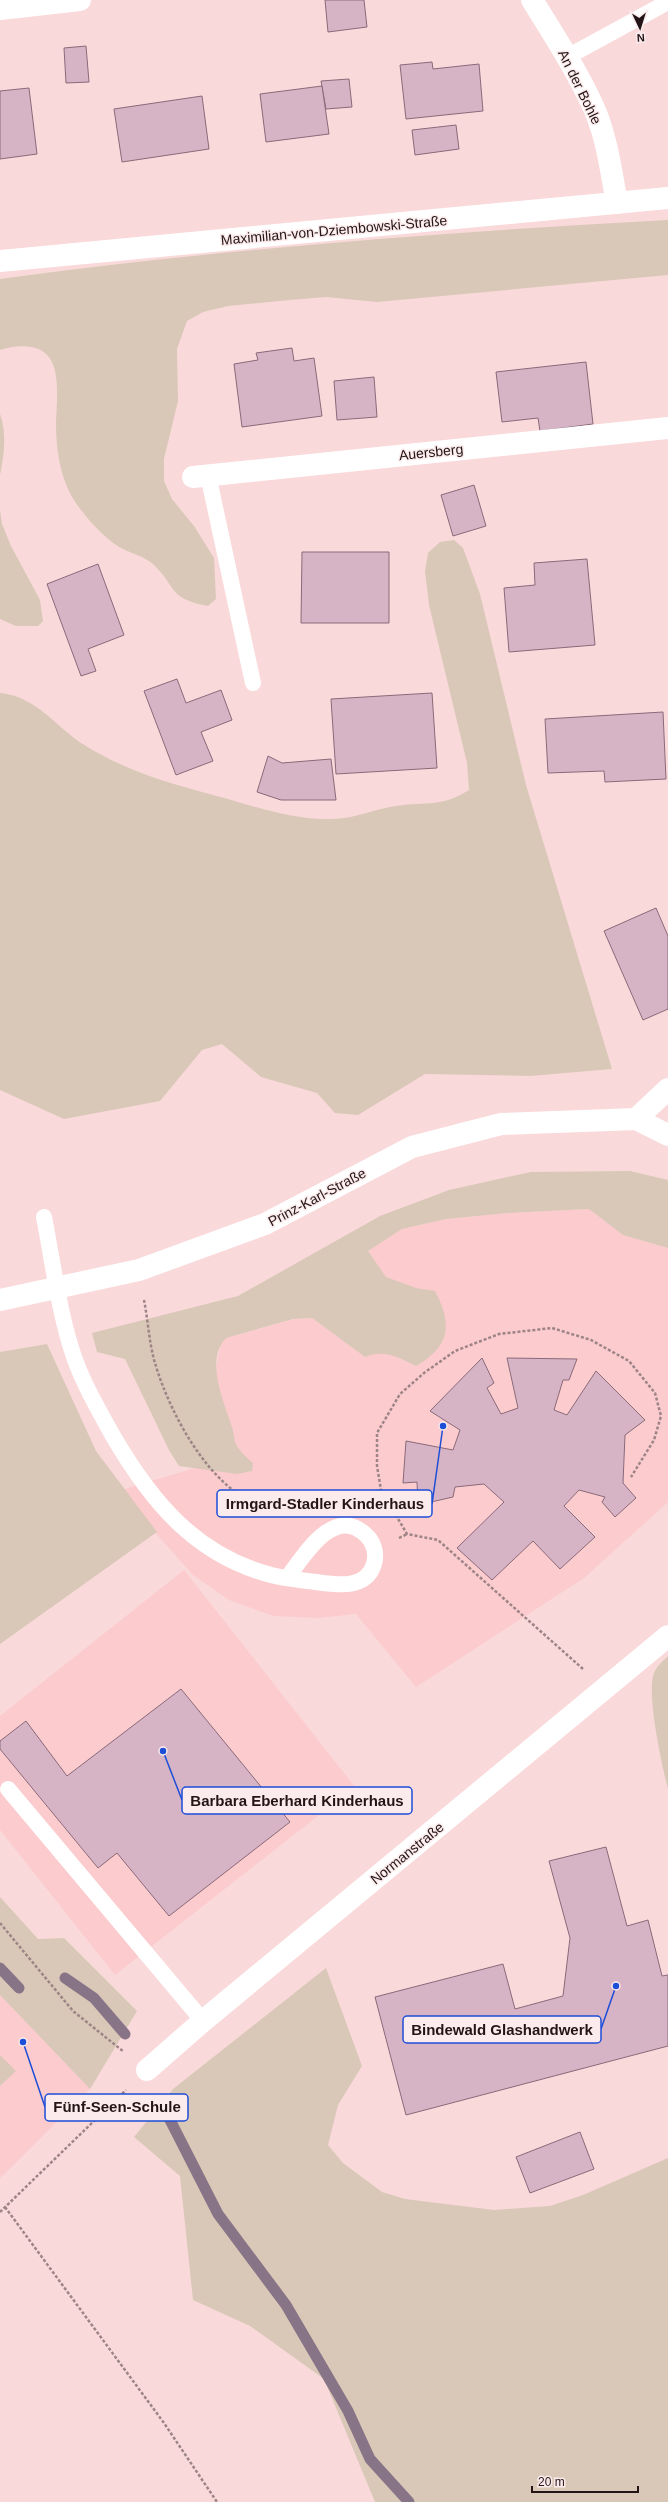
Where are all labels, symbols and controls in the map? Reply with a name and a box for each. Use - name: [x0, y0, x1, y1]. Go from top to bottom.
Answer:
- north arrow: [620, 8, 660, 48]
- text: N: [636, 32, 645, 44]
- street label: An der Bohle: [555, 47, 605, 127]
- street label: Maximilian-von-Dziembowski-Straße: [220, 212, 448, 248]
- street label: Auersberg: [398, 441, 464, 463]
- street label: Prinz-Karl-Straße: [266, 1164, 369, 1229]
- callout: Irmgard-Stadler Kinderhaus: [217, 1490, 432, 1517]
- text: Irmgard-Stadler Kinderhaus: [226, 1495, 424, 1512]
- callout: Barbara Eberhard Kinderhaus: [182, 1787, 412, 1814]
- text: Barbara Eberhard Kinderhaus: [190, 1792, 404, 1809]
- street label: Normanstraße: [367, 1818, 447, 1887]
- callout: Bindewald Glashandwerk: [403, 2016, 601, 2043]
- text: Bindewald Glashandwerk: [411, 2021, 594, 2038]
- callout: Fünf-Seen-Schule: [45, 2094, 188, 2121]
- text: Fünf-Seen-Schule: [53, 2098, 181, 2115]
- scale bar: [532, 2468, 638, 2494]
- text: 20 m: [538, 2475, 565, 2489]

